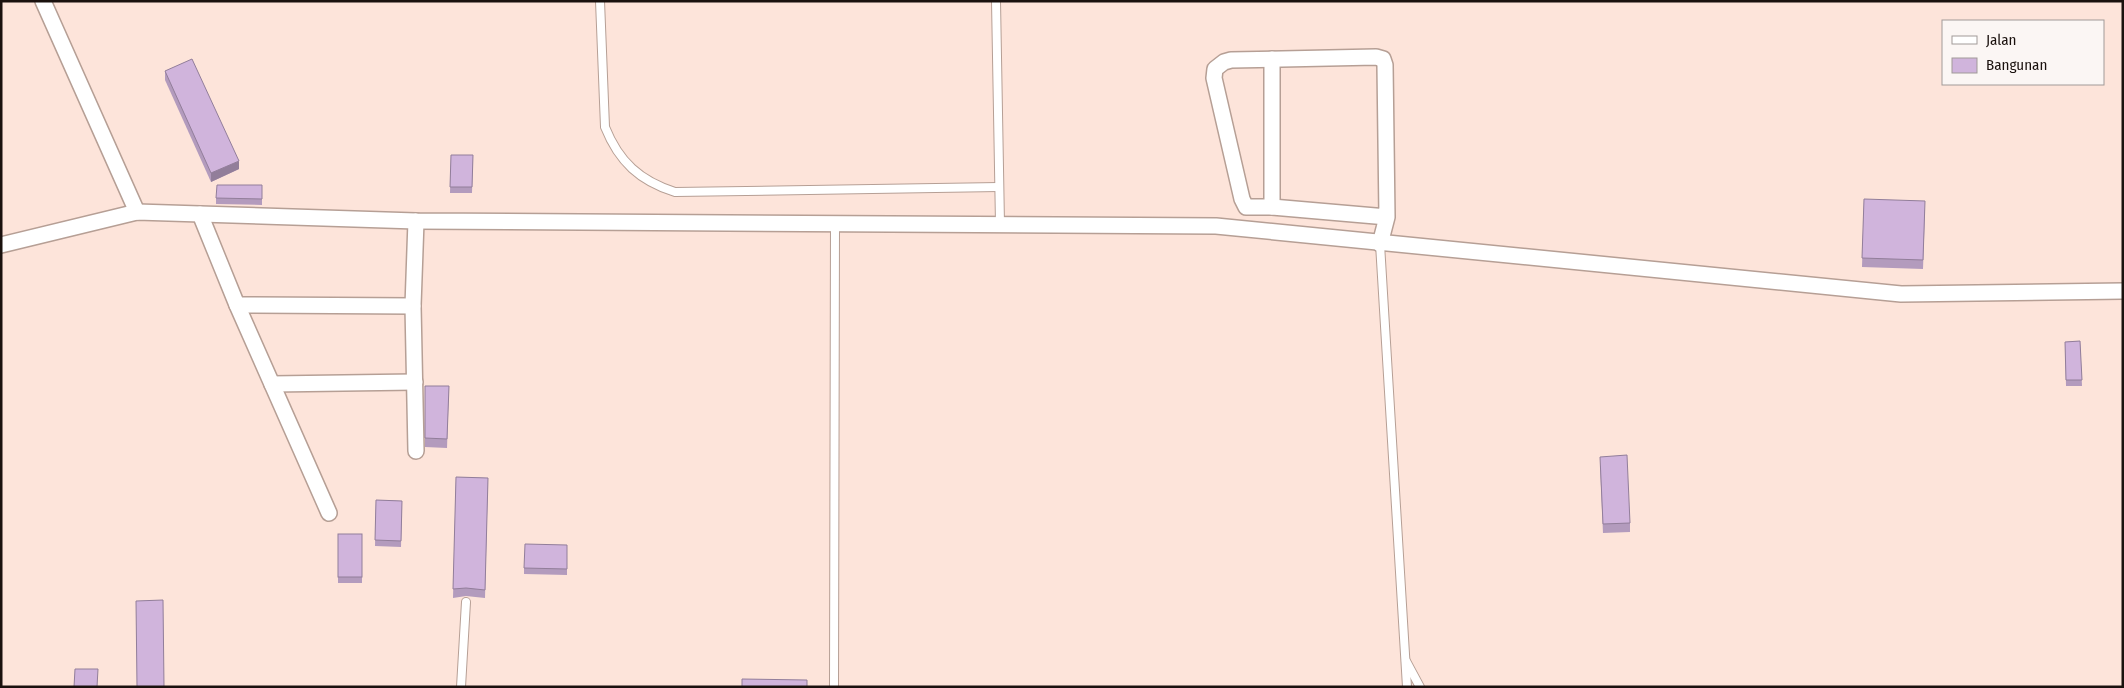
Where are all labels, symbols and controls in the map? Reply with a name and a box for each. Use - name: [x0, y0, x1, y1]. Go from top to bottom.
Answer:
- legend: [1942, 20, 2104, 85]
- text: Jalan: [1986, 31, 2016, 49]
- text: Bangunan: [1986, 56, 2047, 74]

